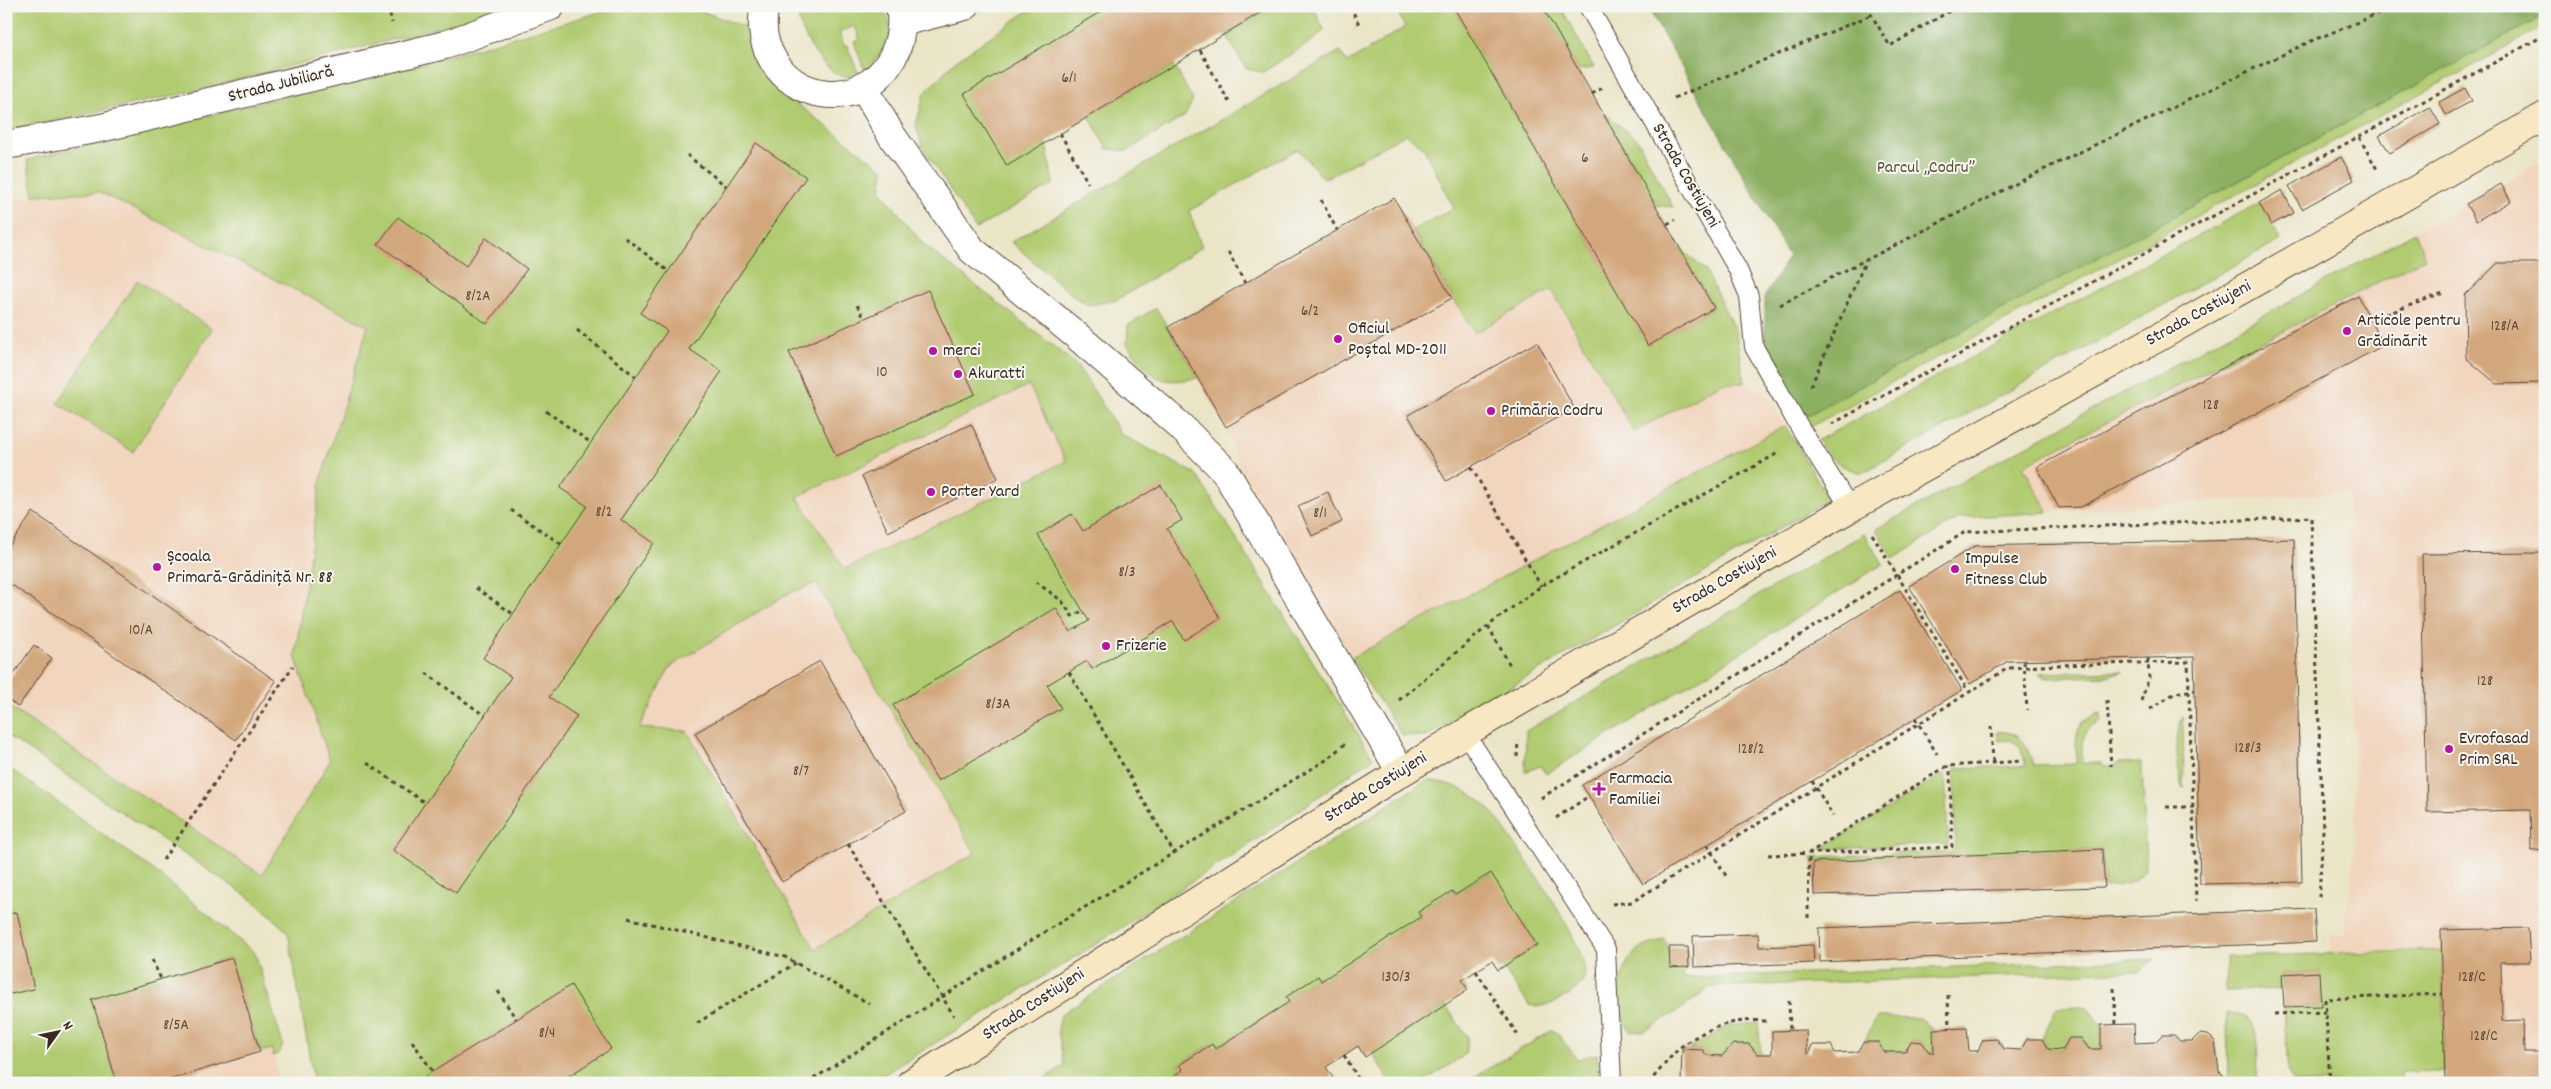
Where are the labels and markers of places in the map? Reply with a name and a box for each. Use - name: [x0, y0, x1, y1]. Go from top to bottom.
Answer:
- place label: Articole pentru Grădinărit: [2357, 309, 2461, 355]
- place label: Oficiul Poștal MD-2011: [1348, 317, 1447, 363]
- marker: Articole pentru Grădinărit: [2341, 325, 2353, 337]
- marker: Oficiul Poștal MD-2011: [1332, 333, 1344, 345]
- place label: merci: [943, 339, 981, 364]
- marker: merci: [927, 345, 939, 357]
- place label: Akuratti: [968, 362, 1025, 387]
- marker: Akuratti: [952, 368, 964, 380]
- place label: Primăria Codru: [1501, 399, 1603, 424]
- marker: Primăria Codru: [1485, 405, 1497, 417]
- place label: Porter Yard: [941, 480, 1019, 505]
- marker: Porter Yard: [925, 486, 937, 498]
- place label: Școala Primară-Grădiniță Nr. 88: [167, 545, 333, 591]
- place label: Impulse Fitness Club: [1965, 547, 2047, 593]
- marker: Școala Primară-Grădiniță Nr. 88: [151, 561, 163, 573]
- marker: Impulse Fitness Club: [1949, 563, 1961, 575]
- place label: Frizerie: [1116, 634, 1167, 659]
- marker: Frizerie: [1100, 640, 1112, 652]
- place label: Evrofasad Prim SRL: [2459, 727, 2529, 773]
- marker: Evrofasad Prim SRL: [2443, 743, 2455, 755]
- place label: Farmacia Familiei: [1609, 767, 1672, 813]
- marker: Farmacia Familiei: [1593, 783, 1605, 795]

